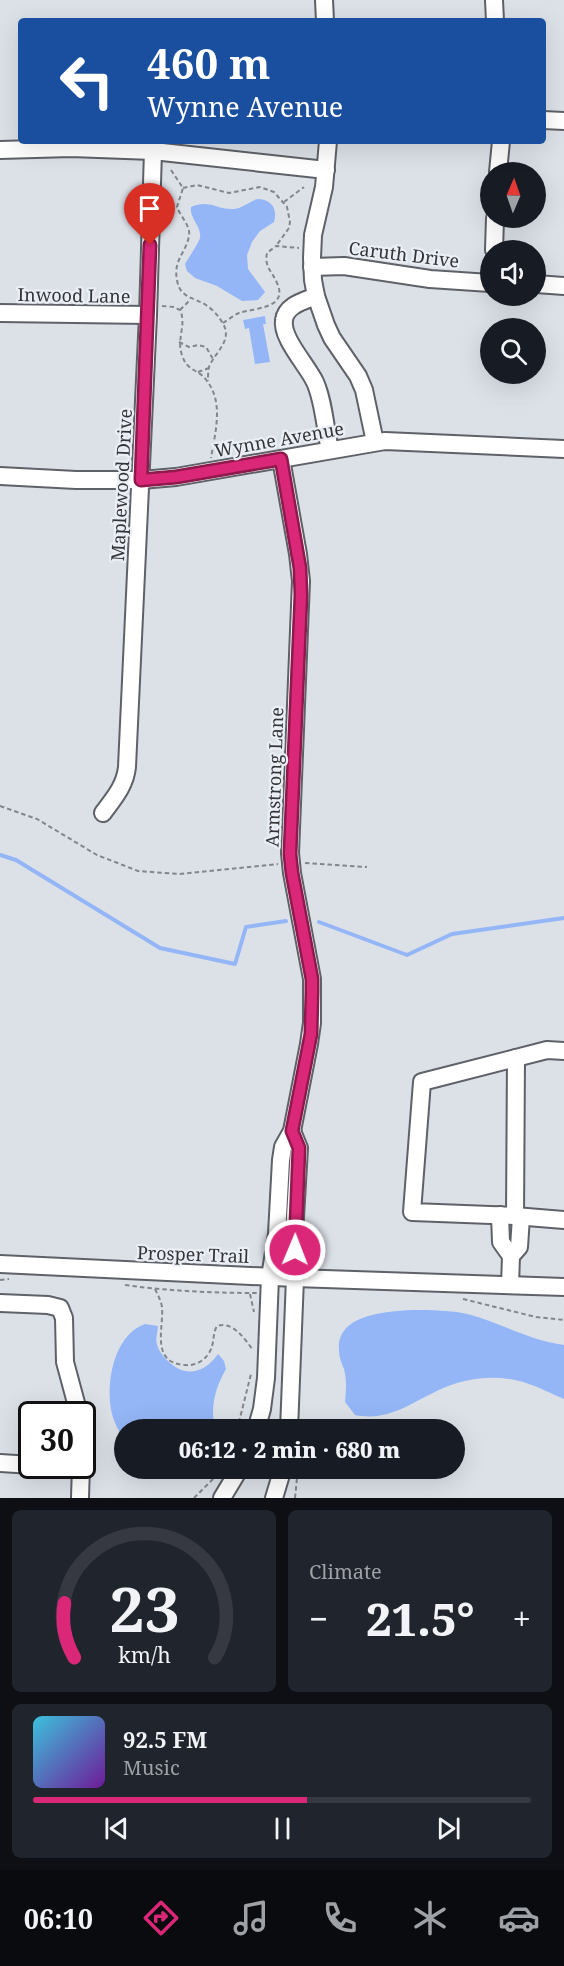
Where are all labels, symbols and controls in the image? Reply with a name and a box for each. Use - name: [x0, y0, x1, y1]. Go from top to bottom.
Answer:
- text: 460 m: [147, 34, 271, 91]
- icon: left: [48, 42, 126, 120]
- text: Wynne Avenue: [147, 88, 343, 125]
- north arrow: [480, 162, 546, 228]
- map controls: [480, 162, 546, 384]
- pin: [124, 183, 175, 245]
- icon: arrive: [133, 192, 166, 225]
- street label: Caruth Drive: [347, 235, 461, 273]
- button: sound: [480, 240, 546, 306]
- street label: Inwood Lane: [17, 282, 131, 308]
- button: search: [480, 318, 546, 384]
- street label: Maplewood Drive: [105, 408, 137, 562]
- street label: Wynne Avenue: [212, 416, 346, 462]
- street label: Armstrong Lane: [260, 707, 288, 847]
- position arrow: [263, 1218, 327, 1282]
- street label: Prosper Trail: [136, 1240, 250, 1268]
- speed limit sign: 30: [18, 1401, 96, 1479]
- text: 06:12 · 2 min · 680 m: [179, 1434, 400, 1464]
- text: Climate: [309, 1558, 382, 1585]
- text: 23: [109, 1565, 179, 1650]
- text: 21.5°: [366, 1588, 475, 1649]
- text: −: [309, 1596, 328, 1641]
- text: +: [513, 1596, 531, 1641]
- text: km/h: [118, 1640, 171, 1669]
- text: 92.5 FM: [123, 1724, 207, 1754]
- text: Music: [123, 1754, 180, 1781]
- icon: previous: [100, 1812, 133, 1845]
- icon: pause: [266, 1812, 299, 1845]
- icon: next: [432, 1812, 465, 1845]
- icon: directions: [140, 1897, 182, 1939]
- icon: music: [230, 1897, 272, 1939]
- icon: phone: [319, 1897, 361, 1939]
- icon: climate: [409, 1897, 451, 1939]
- icon: car: [498, 1897, 540, 1939]
- text: 06:10: [24, 1900, 93, 1937]

